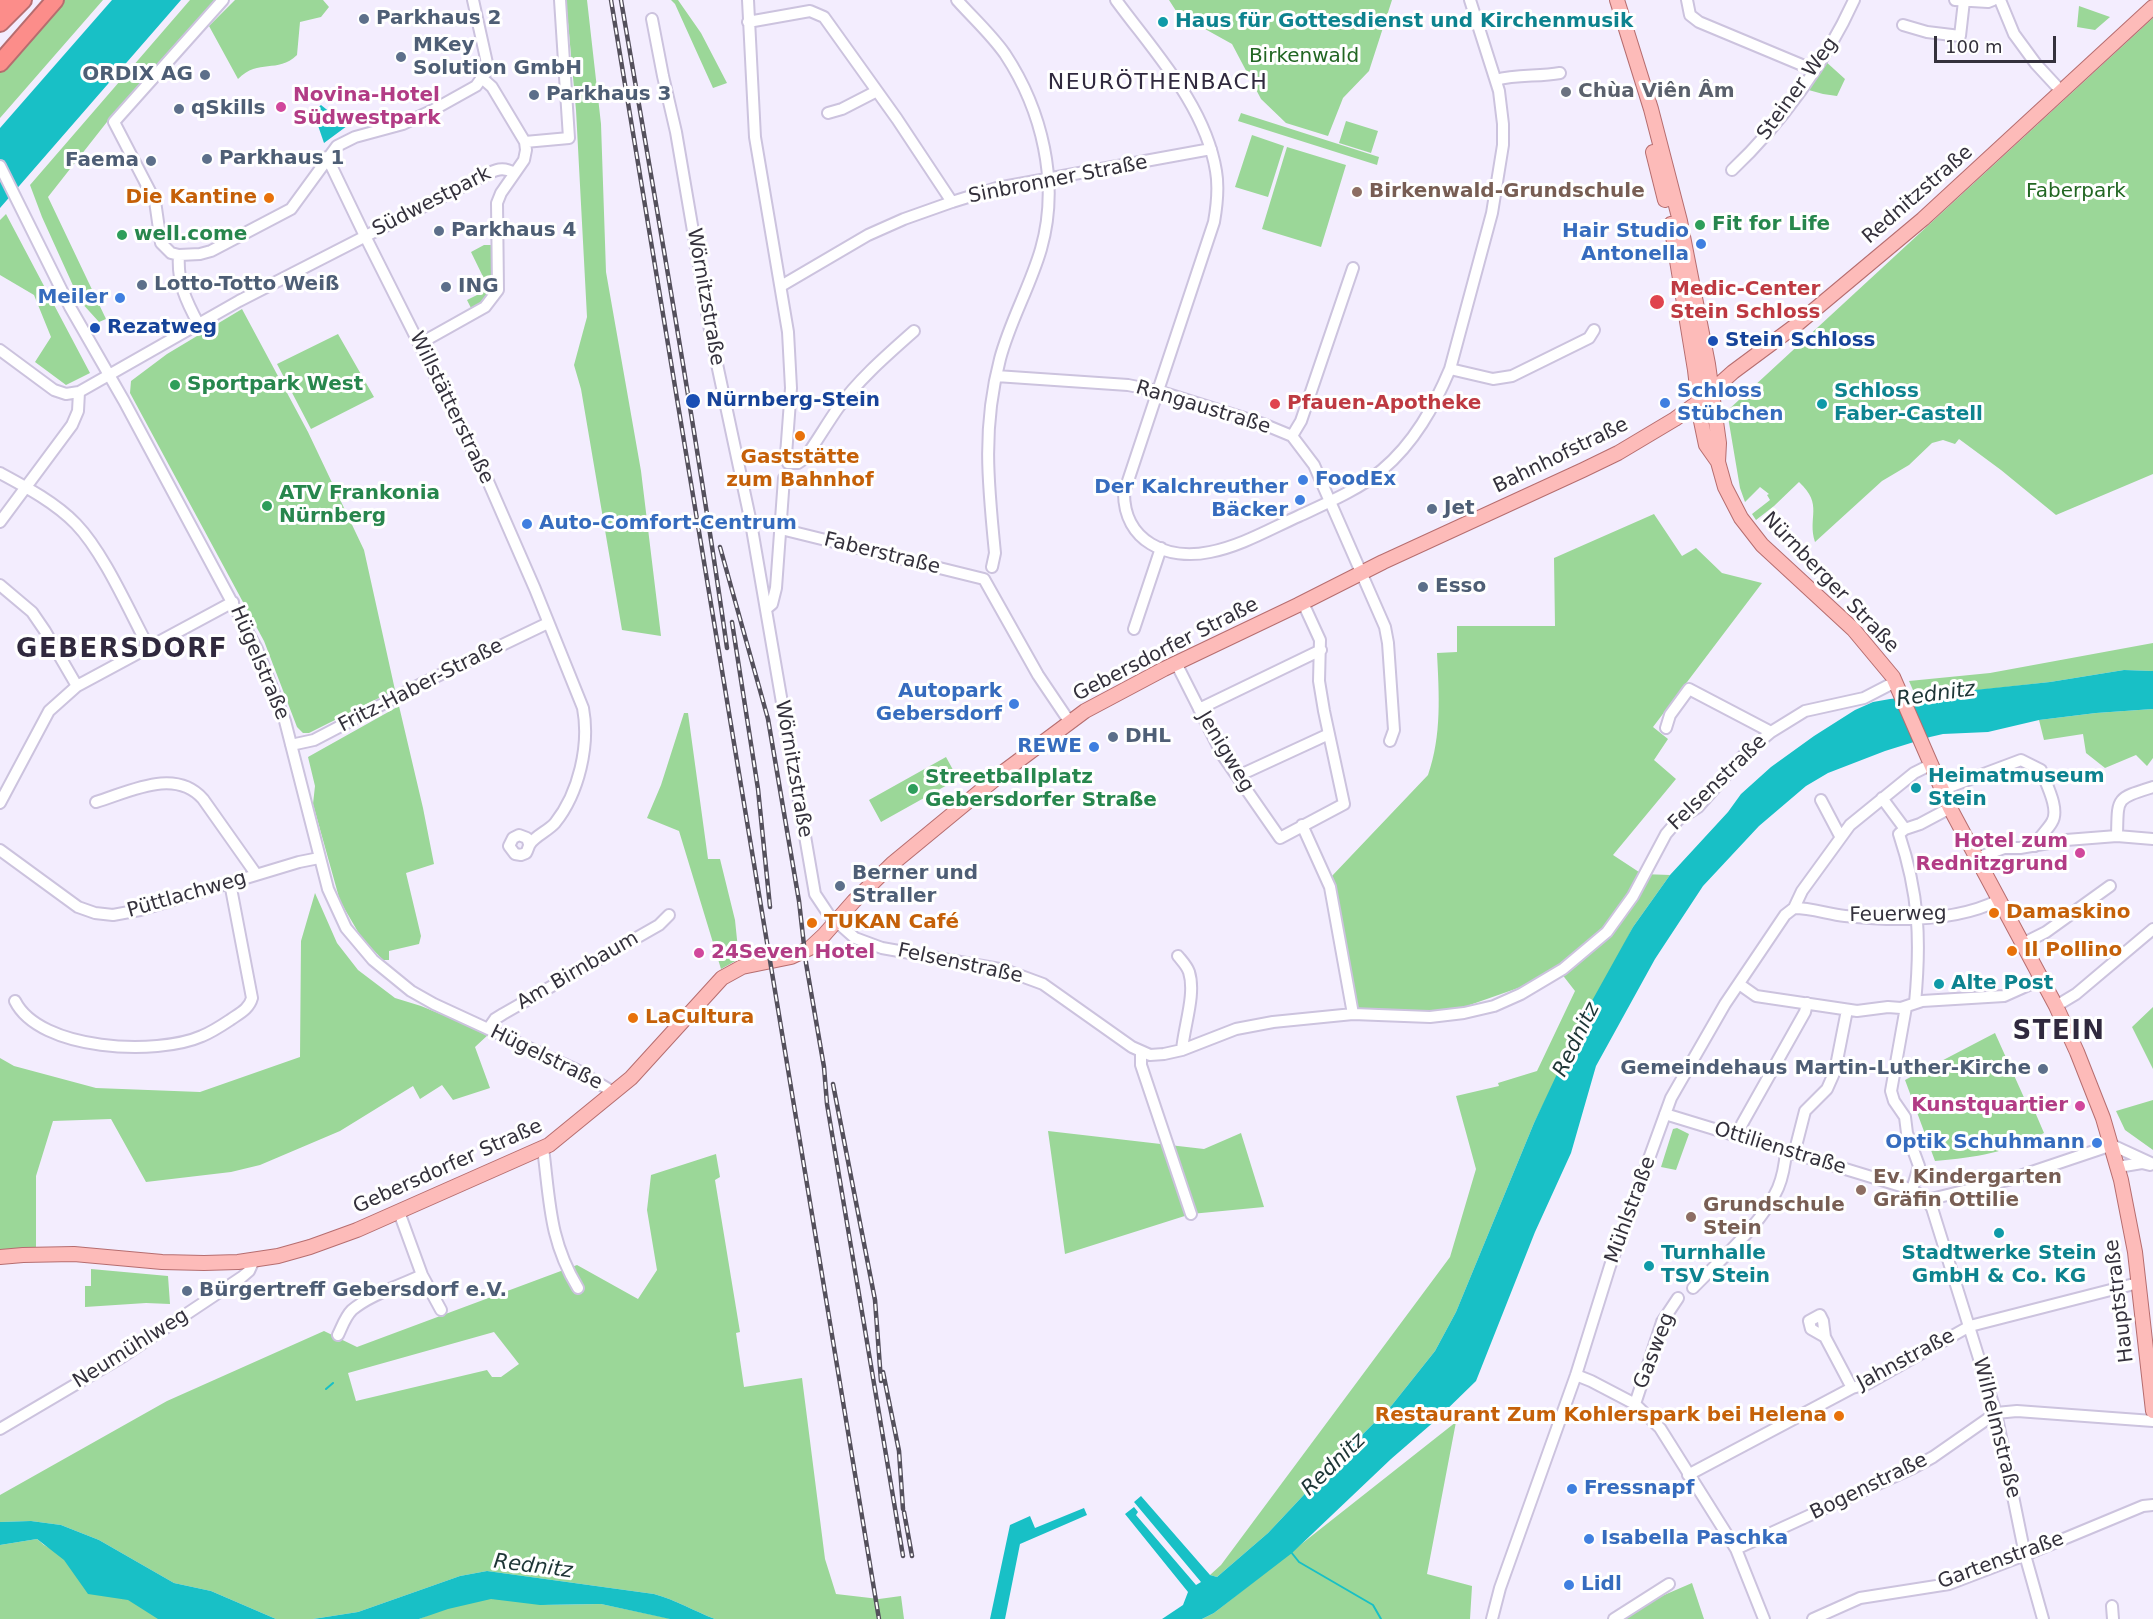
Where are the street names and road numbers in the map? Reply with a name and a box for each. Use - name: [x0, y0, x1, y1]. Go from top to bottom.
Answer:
- street label: Steiner Weg: [1753, 33, 1843, 145]
- street label: Rednitzstraße: [1858, 141, 1978, 249]
- street label: Sinbronner Straße: [966, 151, 1150, 209]
- street label: Südwestpark: [369, 162, 495, 242]
- street label: Wörnitzstraße: [681, 227, 729, 367]
- street label: Willstätterstraße: [404, 328, 498, 488]
- street label: Rangaustraße: [1133, 376, 1273, 440]
- street label: Bahnhofstraße: [1490, 413, 1632, 499]
- street label: Nürnberger Straße: [1757, 508, 1903, 658]
- street label: Faberstraße: [821, 528, 943, 580]
- street label: Gebersdorfer Straße: [1069, 593, 1263, 707]
- street label: Hügelstraße: [224, 602, 294, 724]
- street label: Fritz-Haber-Straße: [335, 634, 507, 738]
- street label: Wörnitzstraße: [769, 699, 817, 839]
- street label: Jenigweg: [1191, 707, 1259, 797]
- street label: Felsenstraße: [1664, 730, 1772, 836]
- street label: Püttlachweg: [125, 867, 249, 923]
- street label: Feuerweg: [1849, 902, 1947, 928]
- street label: Am Birnbaum: [513, 926, 643, 1016]
- street label: Felsenstraße: [895, 939, 1025, 989]
- street label: Hügelstraße: [486, 1020, 606, 1096]
- street label: Gebersdorfer Straße: [350, 1114, 546, 1220]
- street label: Ottilienstraße: [1711, 1118, 1849, 1180]
- street label: Mühlstraße: [1601, 1153, 1661, 1267]
- street label: Hauptstraße: [2101, 1238, 2139, 1364]
- street label: Neumühlweg: [69, 1304, 193, 1394]
- street label: Gasweg: [1630, 1310, 1680, 1392]
- street label: Jahnstraße: [1853, 1324, 1959, 1396]
- street label: Wilhelmstraße: [1967, 1355, 2025, 1501]
- street label: Bogenstraße: [1807, 1448, 1931, 1526]
- street label: Gartenstraße: [1935, 1527, 2067, 1595]

